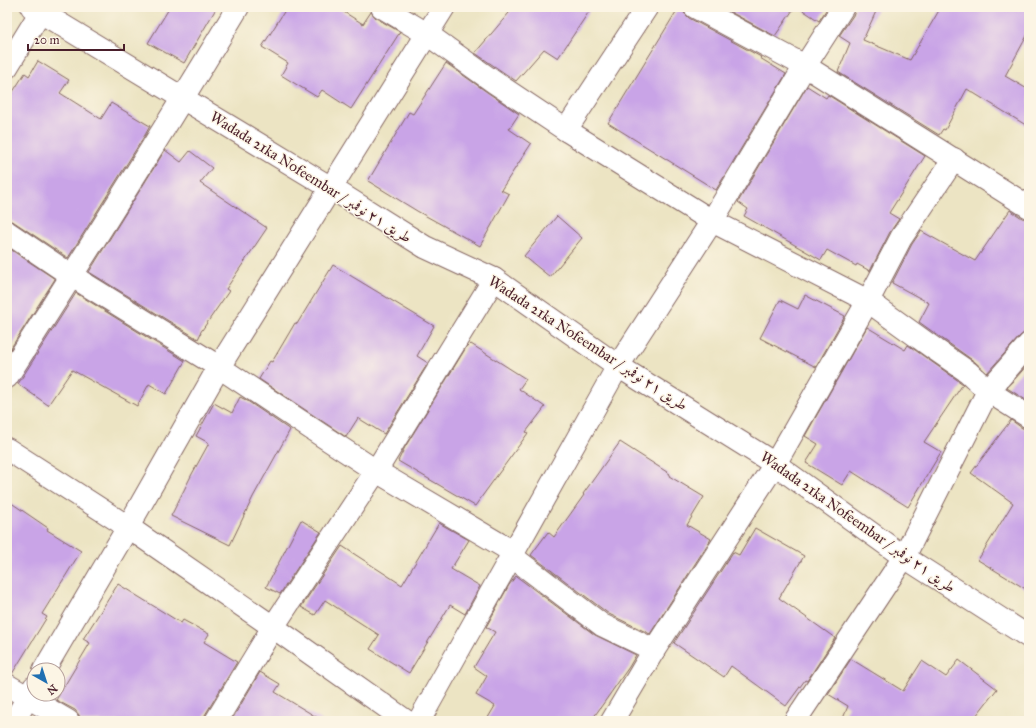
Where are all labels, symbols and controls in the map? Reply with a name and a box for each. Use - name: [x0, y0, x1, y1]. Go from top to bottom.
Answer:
- scale bar: [28, 26, 124, 52]
- text: 20 m: [34, 33, 60, 47]
- street label: Wadada 21ka Nofeembar / طريق ٢١ نوفمبر: [206, 107, 415, 247]
- street label: Wadada 21ka Nofeembar / طريق ٢١ نوفمبر: [484, 272, 691, 415]
- street label: Wadada 21ka Nofeembar / طريق ٢١ نوفمبر: [756, 448, 959, 597]
- north arrow: [26, 662, 66, 702]
- text: N: [44, 681, 60, 698]

